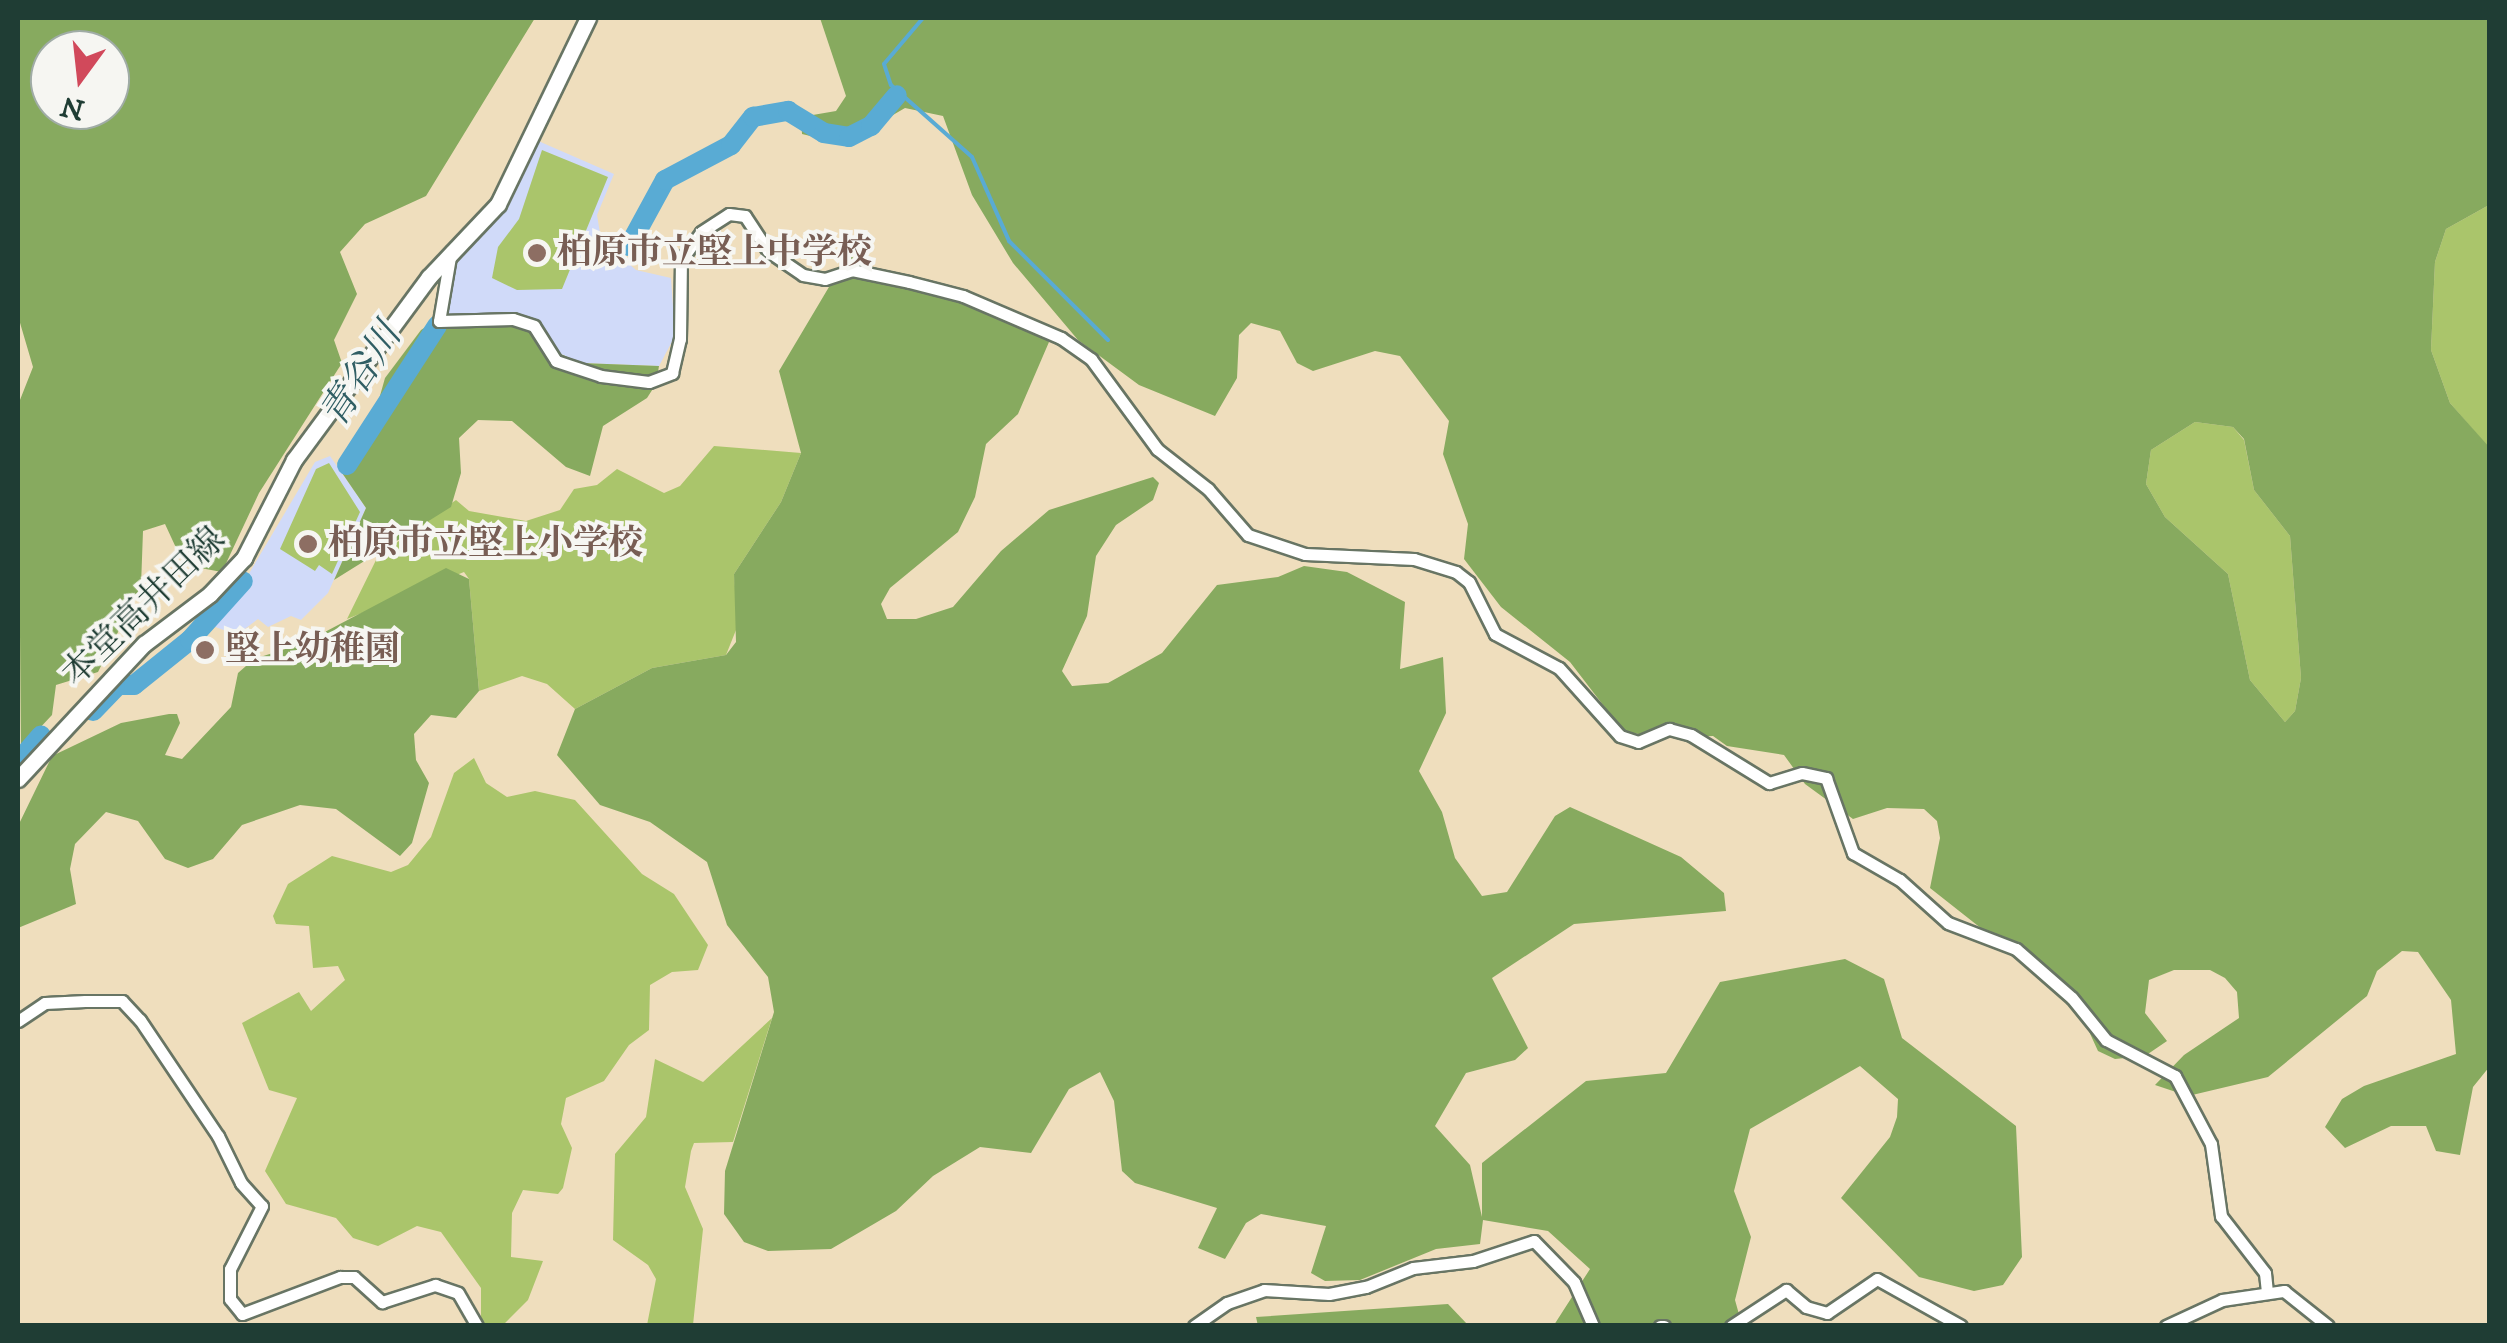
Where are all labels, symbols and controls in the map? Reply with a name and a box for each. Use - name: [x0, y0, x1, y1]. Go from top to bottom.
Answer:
- north arrow: [30, 30, 130, 130]
- text: N: [57, 88, 88, 127]
- place label: 柏原市立堅上中学校: [557, 232, 872, 274]
- marker: 柏原市立堅上中学校: [526, 242, 548, 264]
- water label: 青谷川: [312, 316, 412, 436]
- street label: 本堂高井田線: [54, 519, 234, 695]
- place label: 柏原市立堅上小学校: [328, 523, 643, 565]
- marker: 柏原市立堅上小学校: [297, 533, 319, 555]
- place label: 堅上幼稚園: [225, 629, 400, 671]
- marker: 堅上幼稚園: [194, 639, 216, 661]

